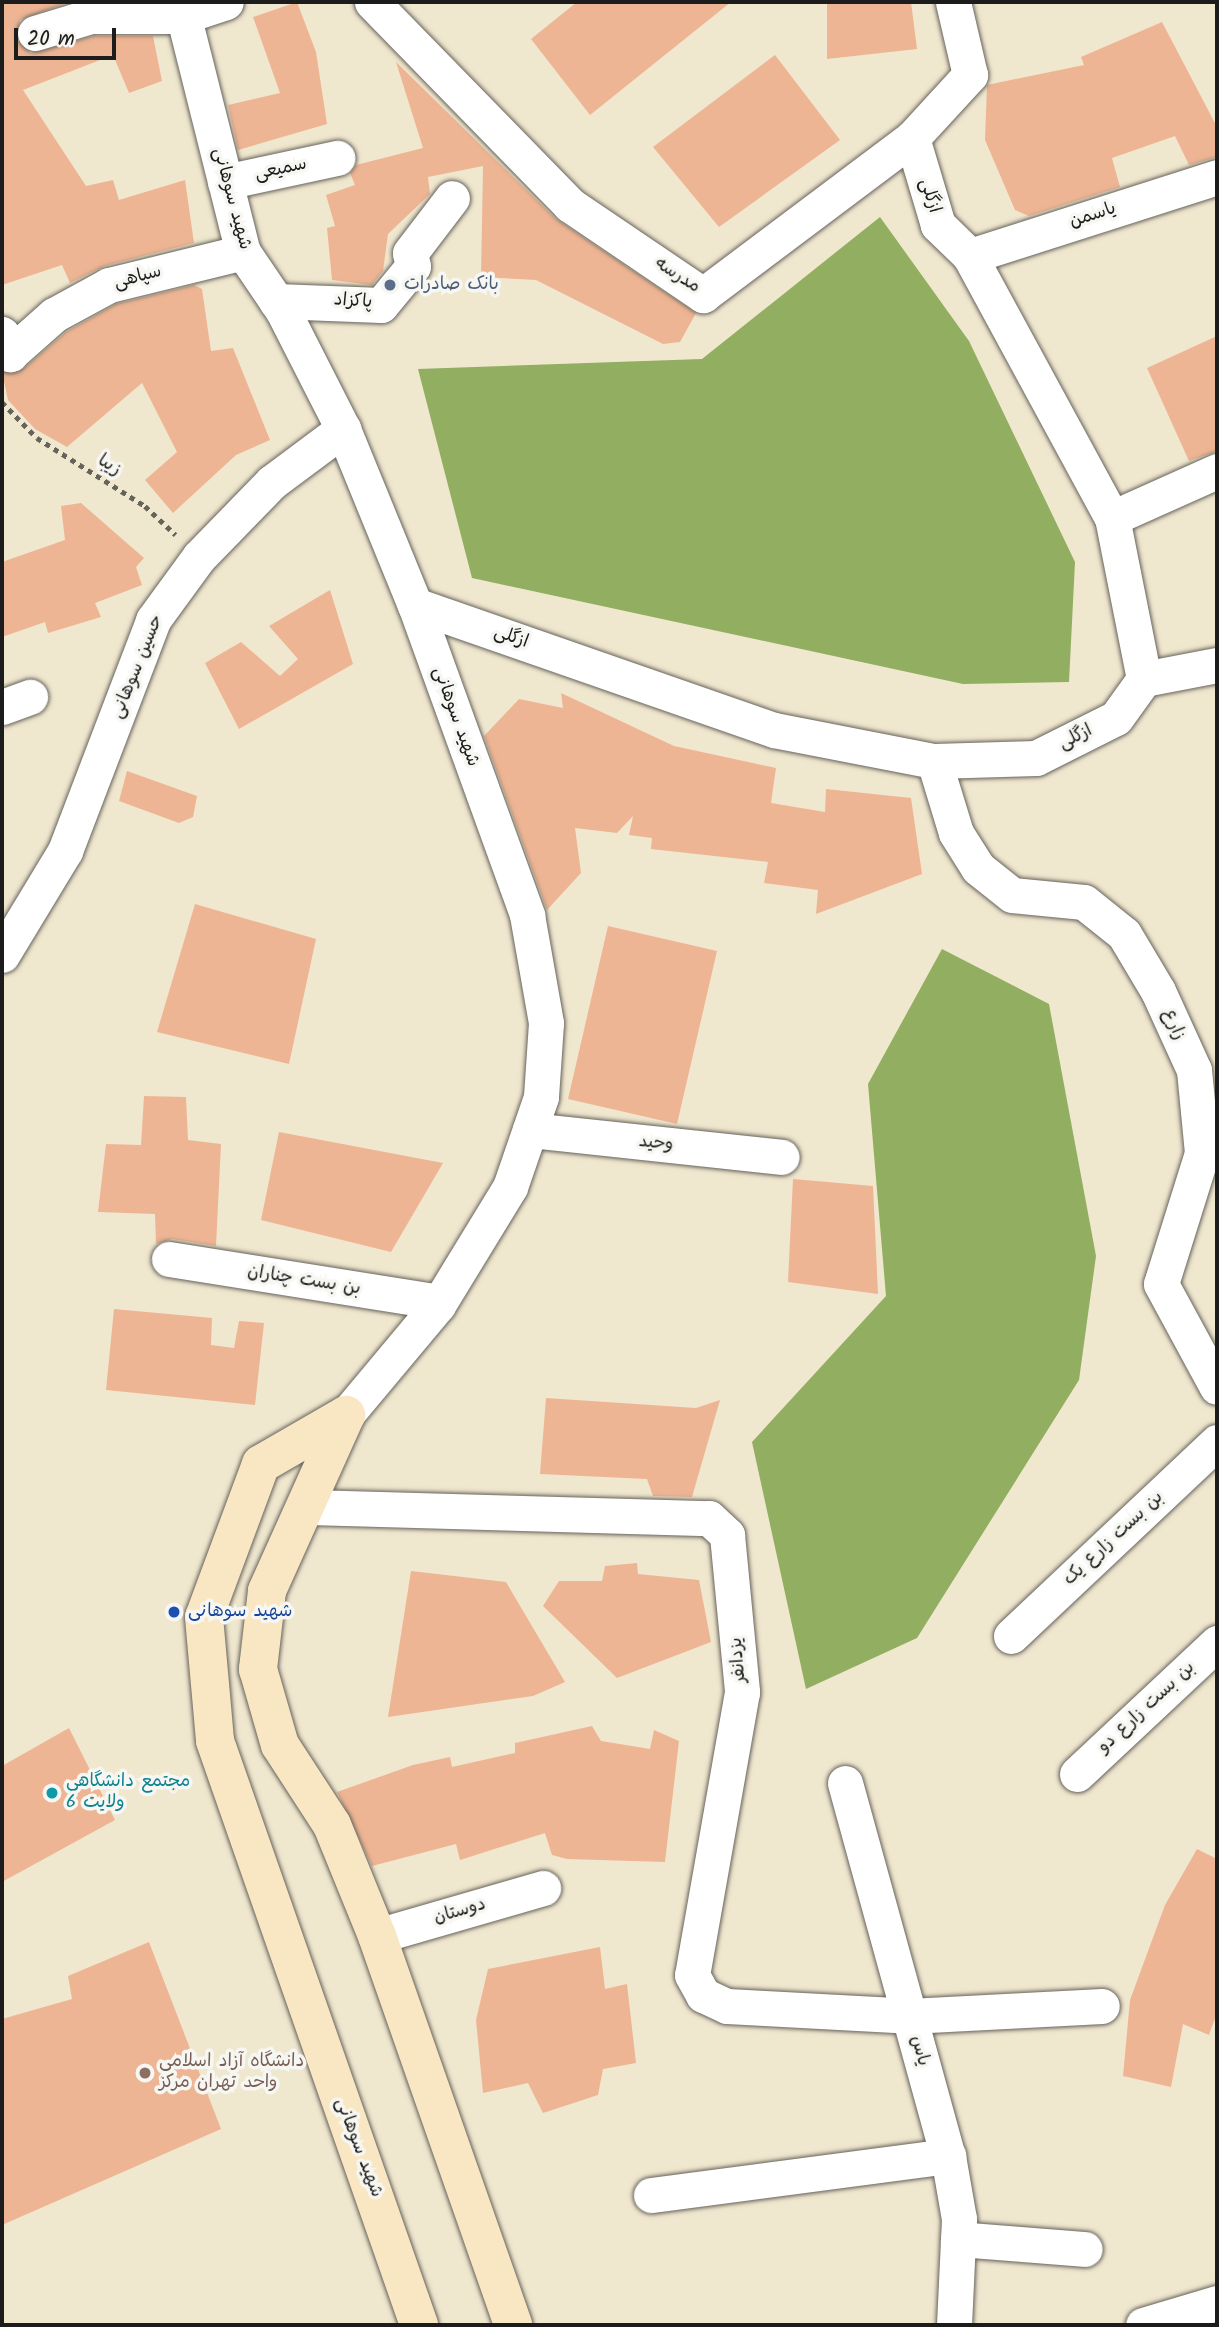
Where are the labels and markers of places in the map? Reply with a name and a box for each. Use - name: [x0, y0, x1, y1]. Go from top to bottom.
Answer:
- place label: بانک صادرات: [404, 274, 499, 296]
- marker: بانک صادرات: [382, 277, 398, 293]
- place label: شهید سوهانی: [188, 1601, 292, 1623]
- marker: شهید سوهانی: [166, 1604, 182, 1620]
- place label: مجتمع دانشگاهی ولایت 6: [66, 1772, 190, 1814]
- marker: مجتمع دانشگاهی ولایت 6: [44, 1785, 60, 1801]
- place label: دانشگاه آزاد اسلامی واحد تهران مرکز: [159, 2052, 304, 2094]
- marker: دانشگاه آزاد اسلامی واحد تهران مرکز: [137, 2065, 153, 2081]

